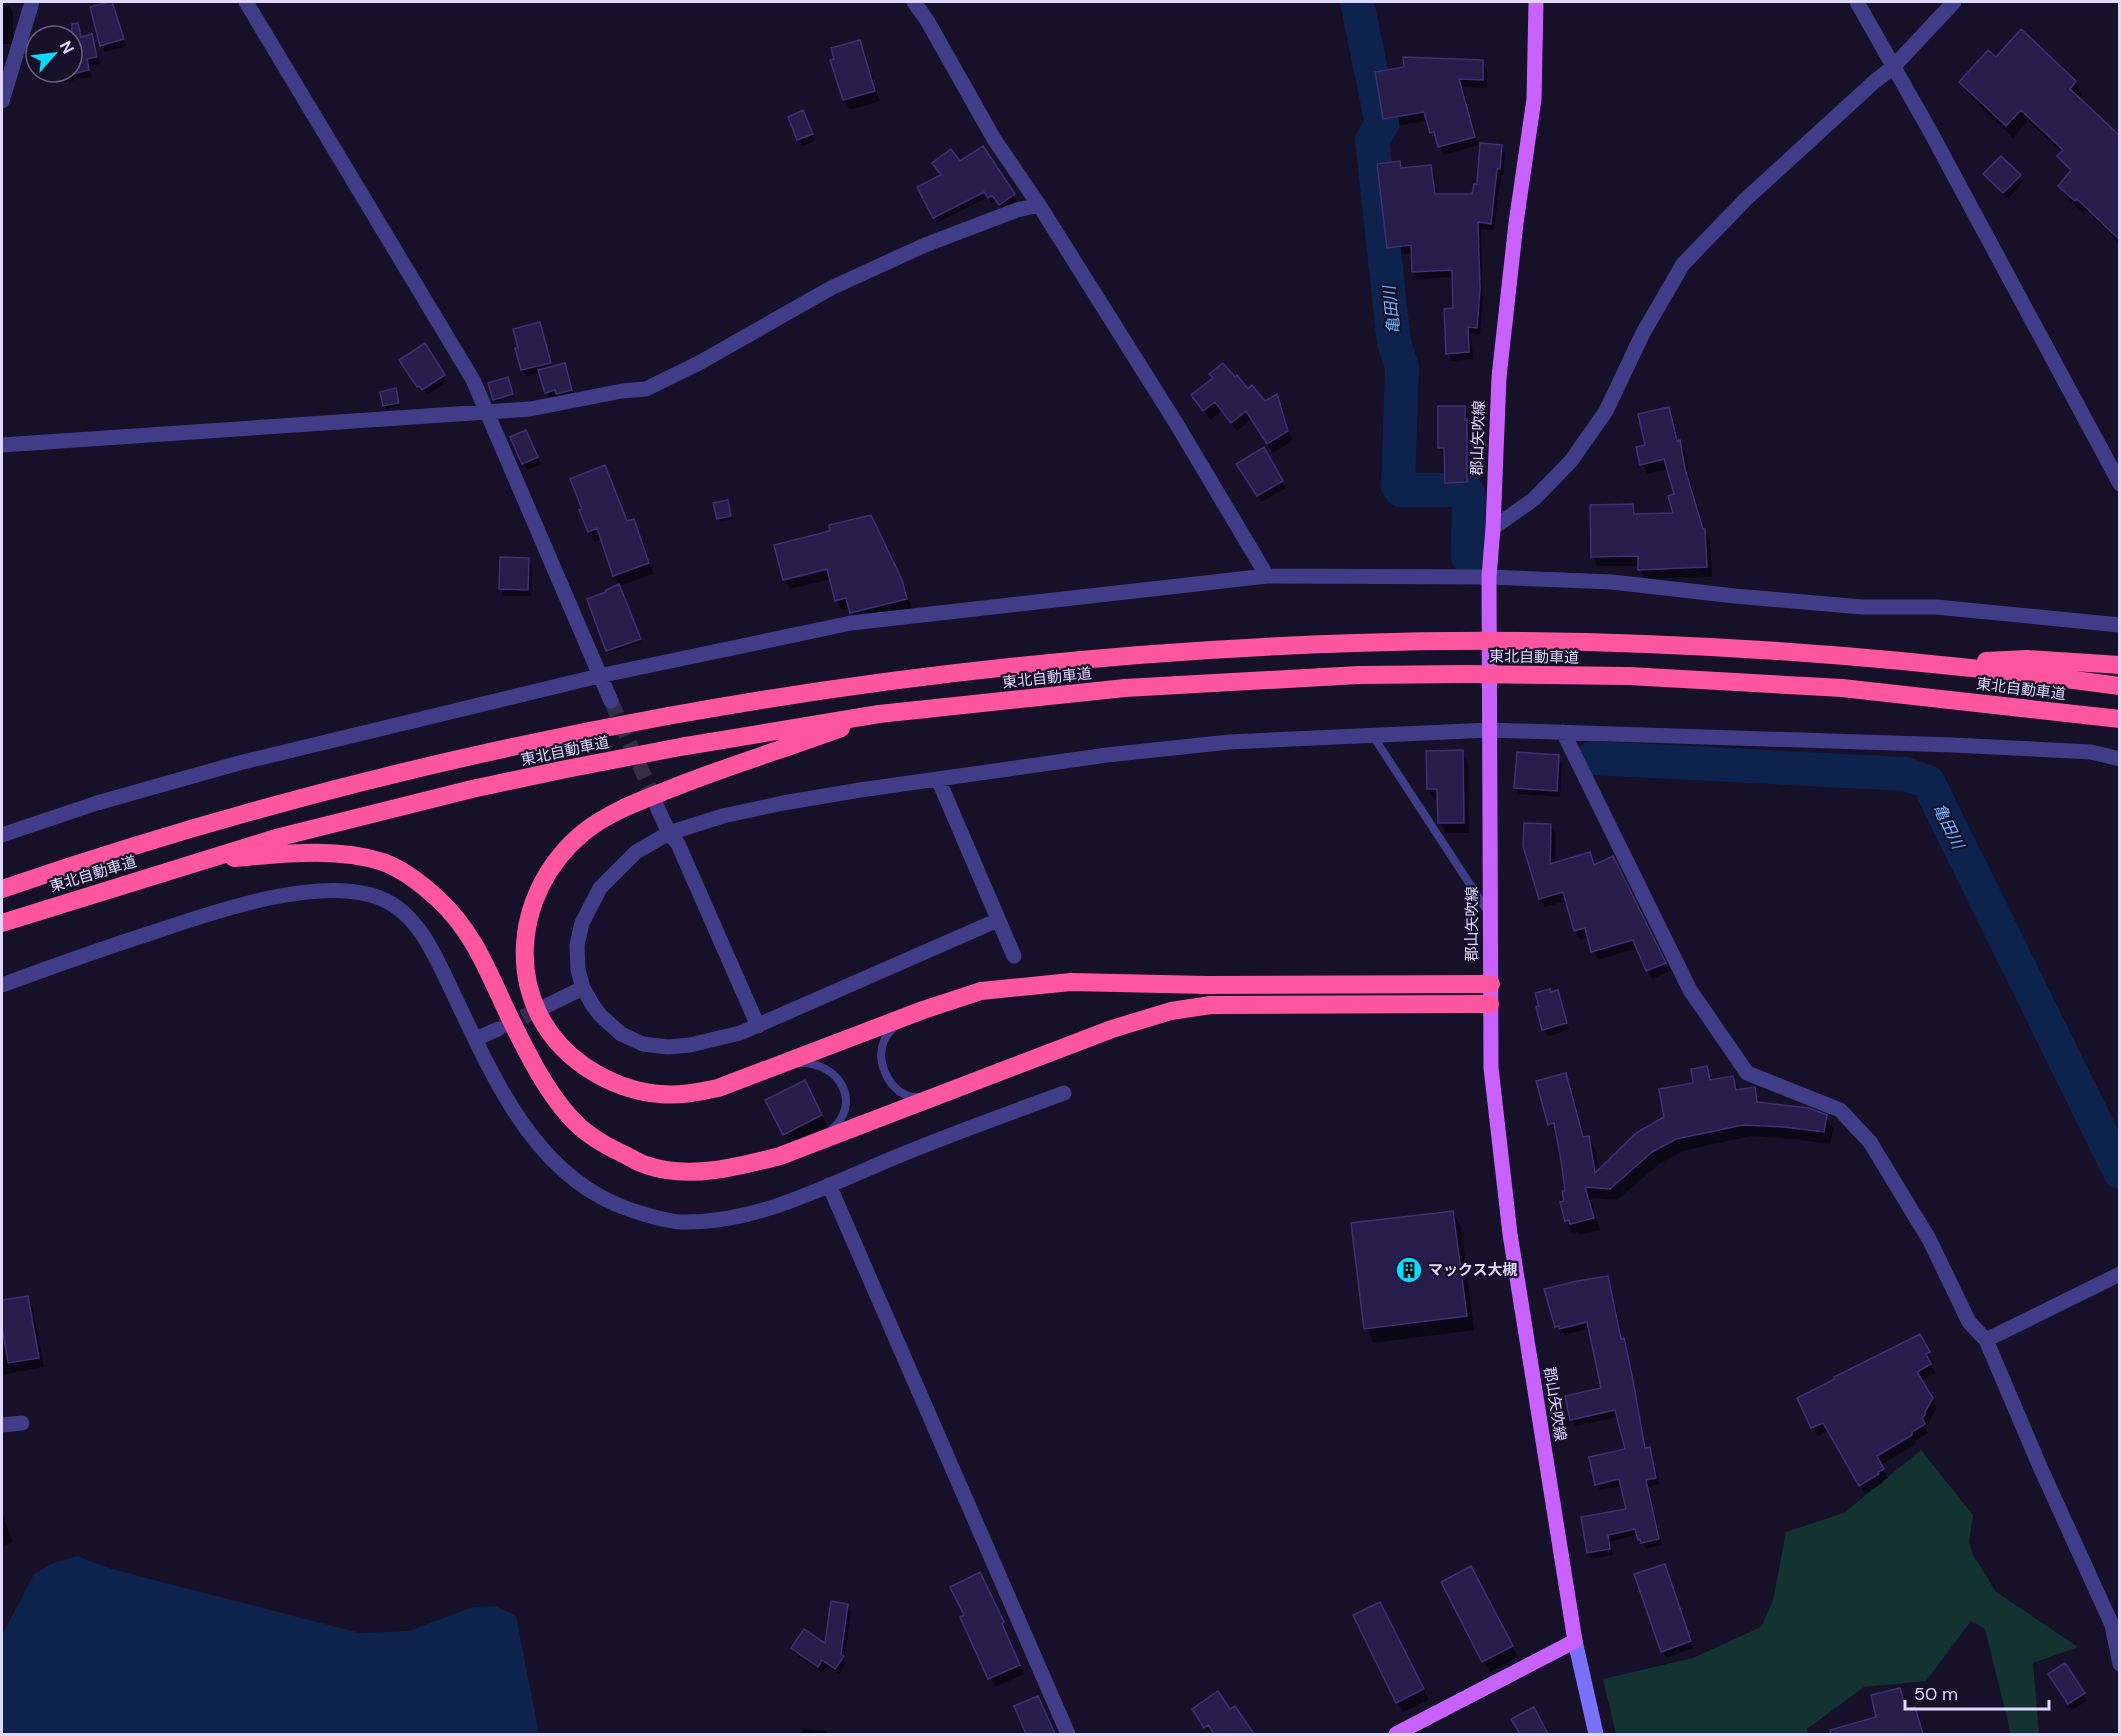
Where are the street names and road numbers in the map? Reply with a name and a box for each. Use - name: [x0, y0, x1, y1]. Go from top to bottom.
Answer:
- street label: 郡山矢吹線: [1467, 400, 1489, 476]
- street label: 東北自動車道: [1489, 646, 1579, 668]
- street label: 東北自動車道: [1001, 663, 1093, 693]
- street label: 東北自動車道: [1975, 674, 2067, 704]
- street label: 東北自動車道: [519, 732, 611, 770]
- street label: 東北自動車道: [47, 851, 139, 897]
- street label: 郡山矢吹線: [1462, 886, 1482, 962]
- street label: 郡山矢吹線: [1539, 1365, 1571, 1443]

